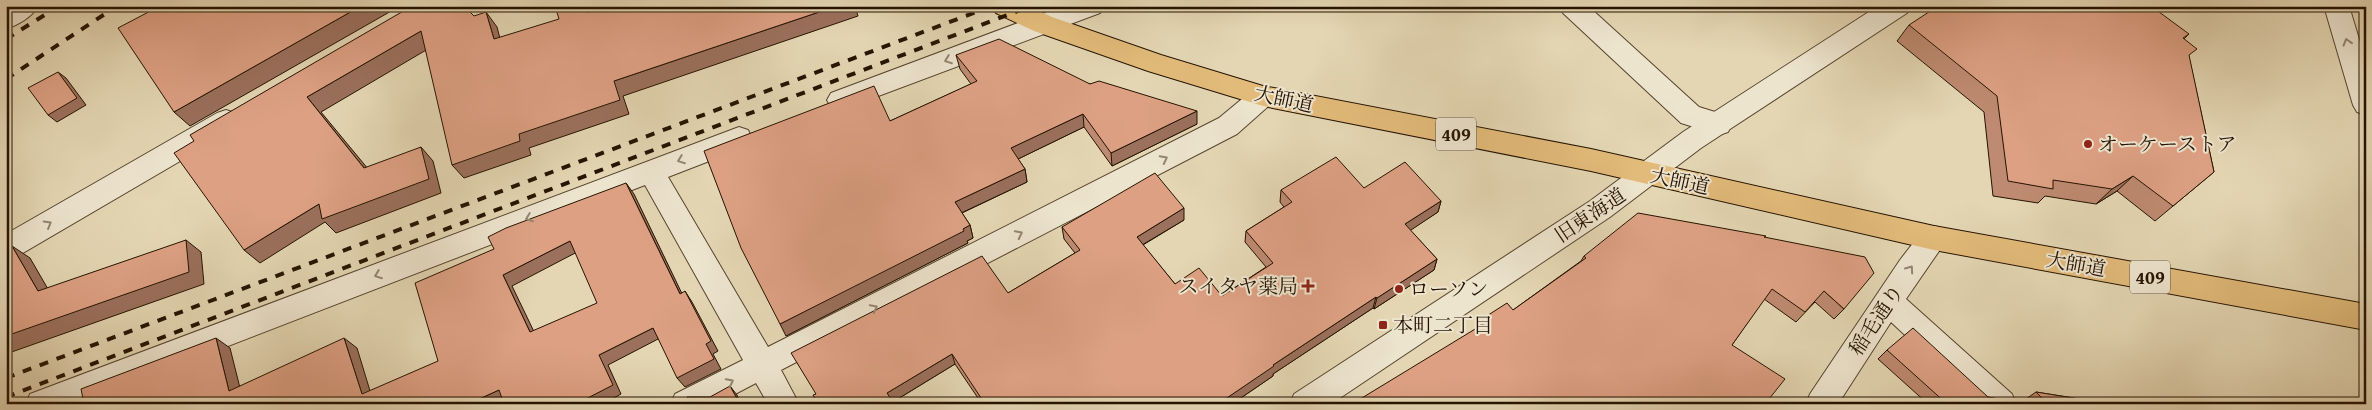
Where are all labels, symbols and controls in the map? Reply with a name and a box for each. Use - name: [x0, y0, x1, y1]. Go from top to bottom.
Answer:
- one-way arrow: [2342, 38, 2352, 46]
- one-way arrow: [944, 53, 953, 64]
- street label: 大師道: [1252, 78, 1316, 119]
- road number: 409: [1436, 118, 1476, 150]
- place label: オーケーストア: [2098, 129, 2236, 158]
- marker: オーケーストア: [2082, 138, 2094, 150]
- one-way arrow: [678, 154, 686, 164]
- one-way arrow: [1158, 155, 1167, 165]
- street label: 大師道: [1648, 160, 1712, 201]
- street label: 旧東海道: [1548, 180, 1631, 249]
- one-way arrow: [526, 212, 534, 222]
- one-way arrow: [43, 220, 52, 230]
- one-way arrow: [1014, 230, 1023, 240]
- street label: 大師道: [2044, 244, 2108, 283]
- road number: 409: [2130, 260, 2170, 294]
- one-way arrow: [1904, 265, 1914, 274]
- one-way arrow: [374, 270, 382, 280]
- place label: スイタヤ薬局: [1178, 271, 1298, 300]
- place label: ローソン: [1409, 274, 1488, 303]
- street label: 稲毛通り: [1841, 278, 1910, 361]
- marker: スイタヤ薬局: [1302, 280, 1314, 292]
- marker: ローソン: [1393, 283, 1405, 295]
- one-way arrow: [869, 304, 878, 314]
- place label: 本町二丁目: [1393, 310, 1493, 339]
- marker: 本町二丁目: [1377, 319, 1389, 331]
- one-way arrow: [725, 378, 734, 388]

